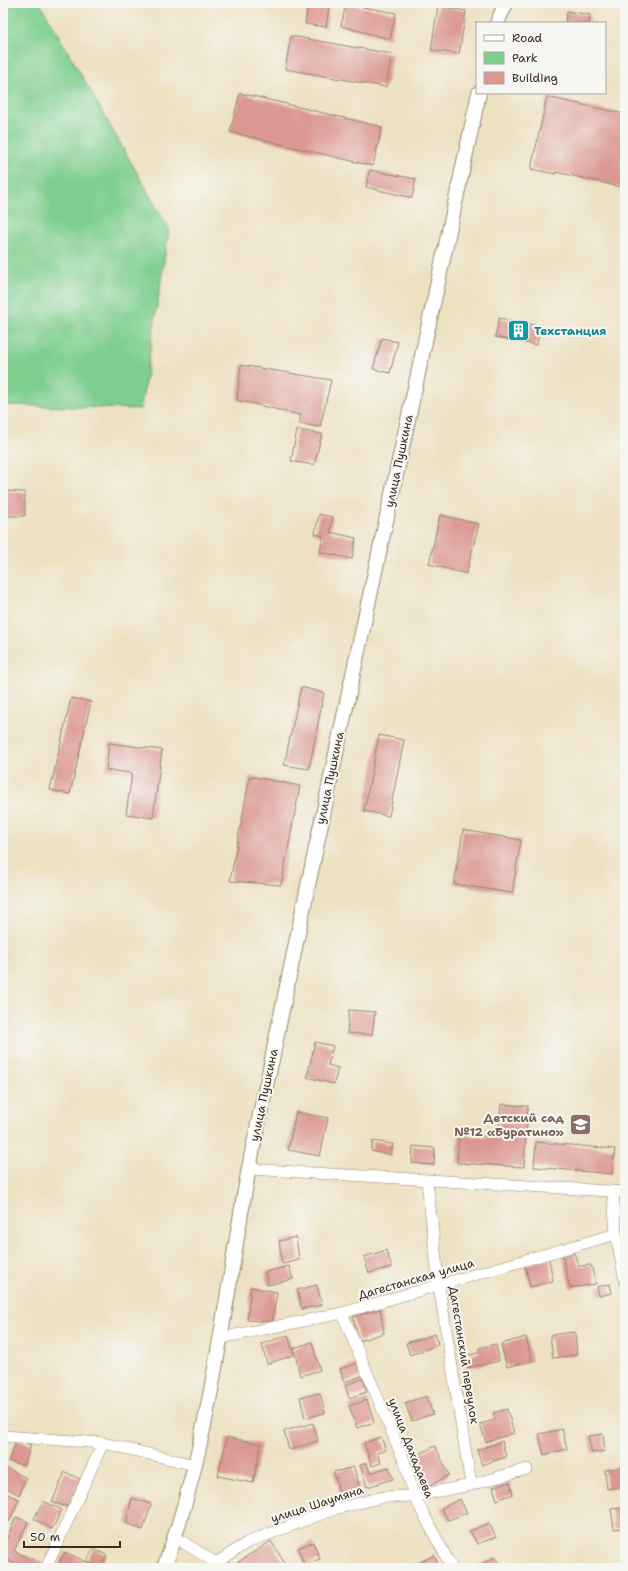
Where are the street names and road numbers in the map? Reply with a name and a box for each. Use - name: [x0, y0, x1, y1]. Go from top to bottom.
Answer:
- street label: улица Пушкина: [381, 413, 417, 509]
- street label: улица Пушкина: [312, 730, 348, 826]
- street label: улица Пушкина: [246, 1047, 282, 1143]
- street label: Дагестанская улица: [356, 1255, 476, 1303]
- street label: Дагестанский переулок: [445, 1285, 483, 1426]
- street label: улица Дахадаева: [385, 1396, 438, 1501]
- street label: улица Шаумяна: [269, 1481, 366, 1526]

